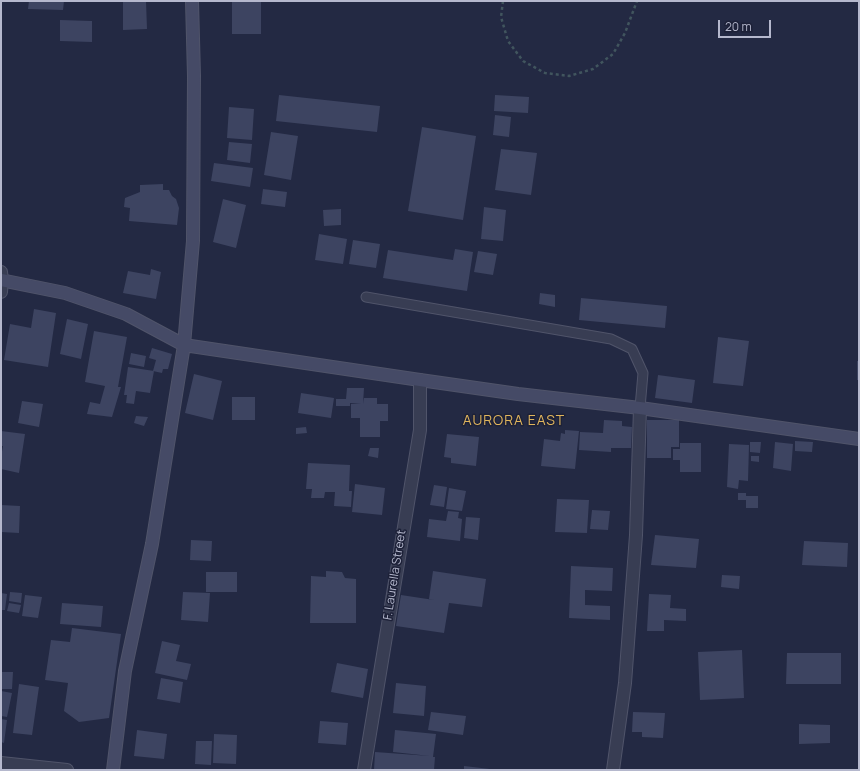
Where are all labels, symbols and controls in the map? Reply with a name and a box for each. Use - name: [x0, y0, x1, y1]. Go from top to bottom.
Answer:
- scale bar: [720, 12, 773, 38]
- text: 20 m: [725, 18, 752, 35]
- district label: AURORA EAST: [463, 413, 565, 429]
- street label: F. Laurella Street: [381, 529, 409, 621]

